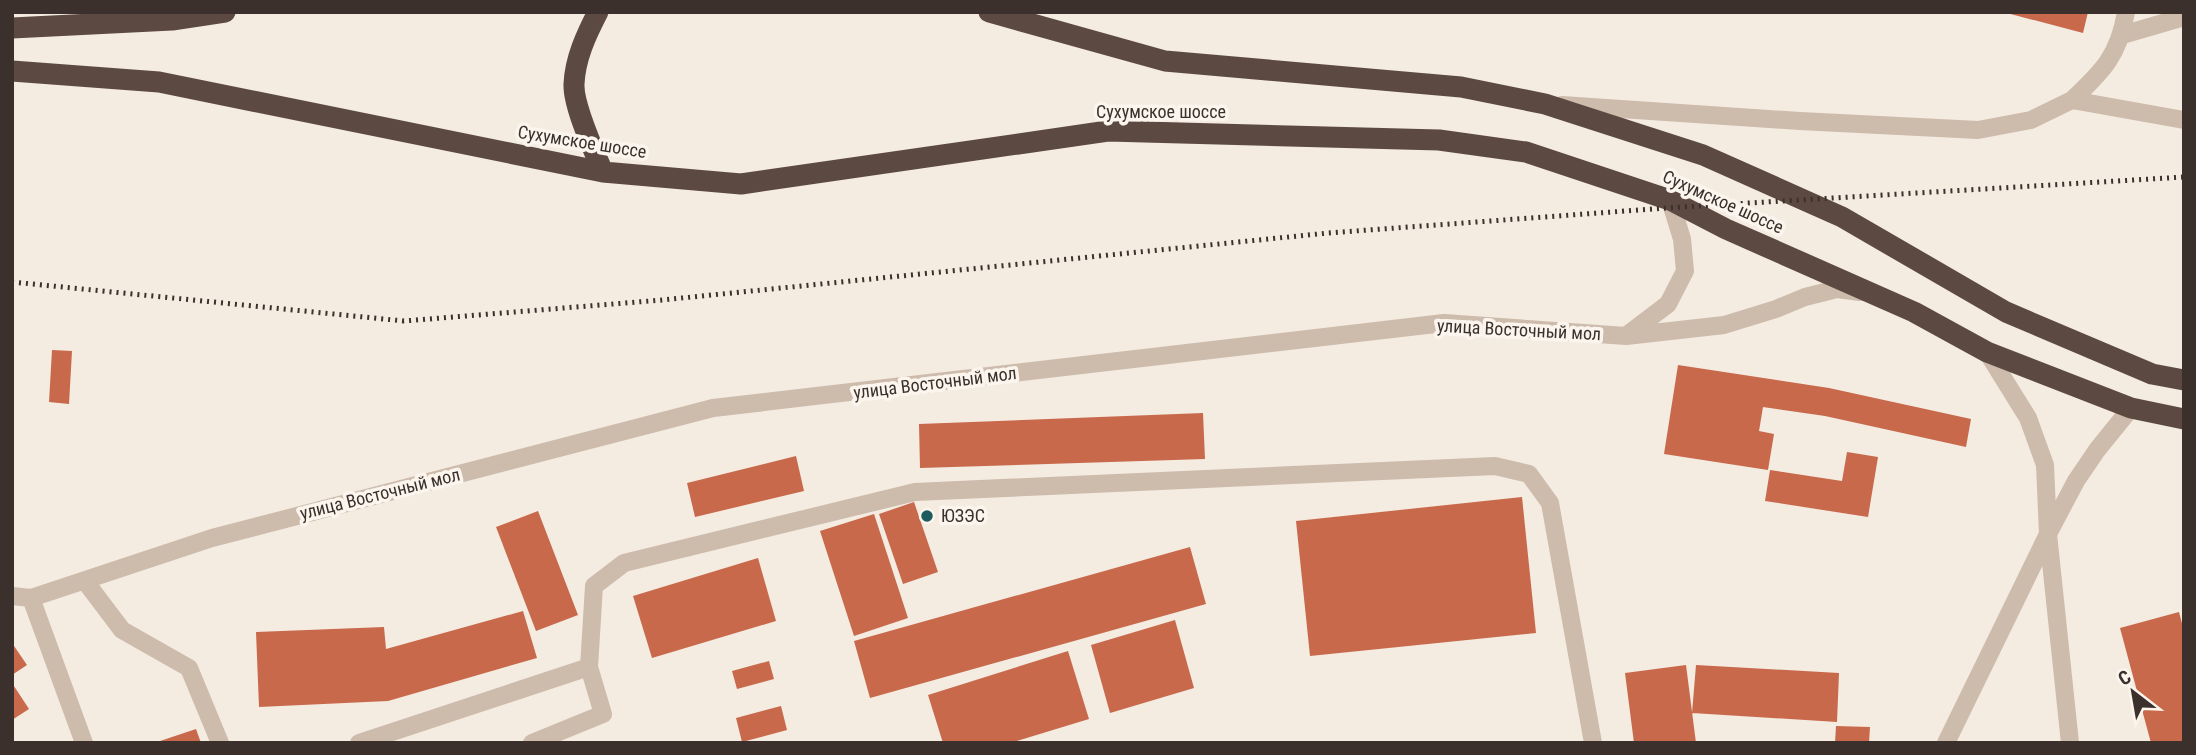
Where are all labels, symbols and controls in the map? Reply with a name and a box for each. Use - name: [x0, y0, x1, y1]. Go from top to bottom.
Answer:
- street label: Сухумское шоссе: [1096, 101, 1226, 122]
- street label: Сухумское шоссе: [516, 121, 648, 162]
- street label: Сухумское шоссе: [1660, 166, 1787, 238]
- street label: улица Восточный мол: [1436, 315, 1602, 344]
- street label: улица Восточный мол: [852, 362, 1018, 403]
- street label: улица Восточный мол: [298, 463, 462, 524]
- place label: ЮЗЭС: [941, 505, 985, 526]
- marker: ЮЗЭС: [919, 508, 935, 524]
- north arrow: [2098, 657, 2168, 727]
- text: С: [2114, 665, 2135, 691]

